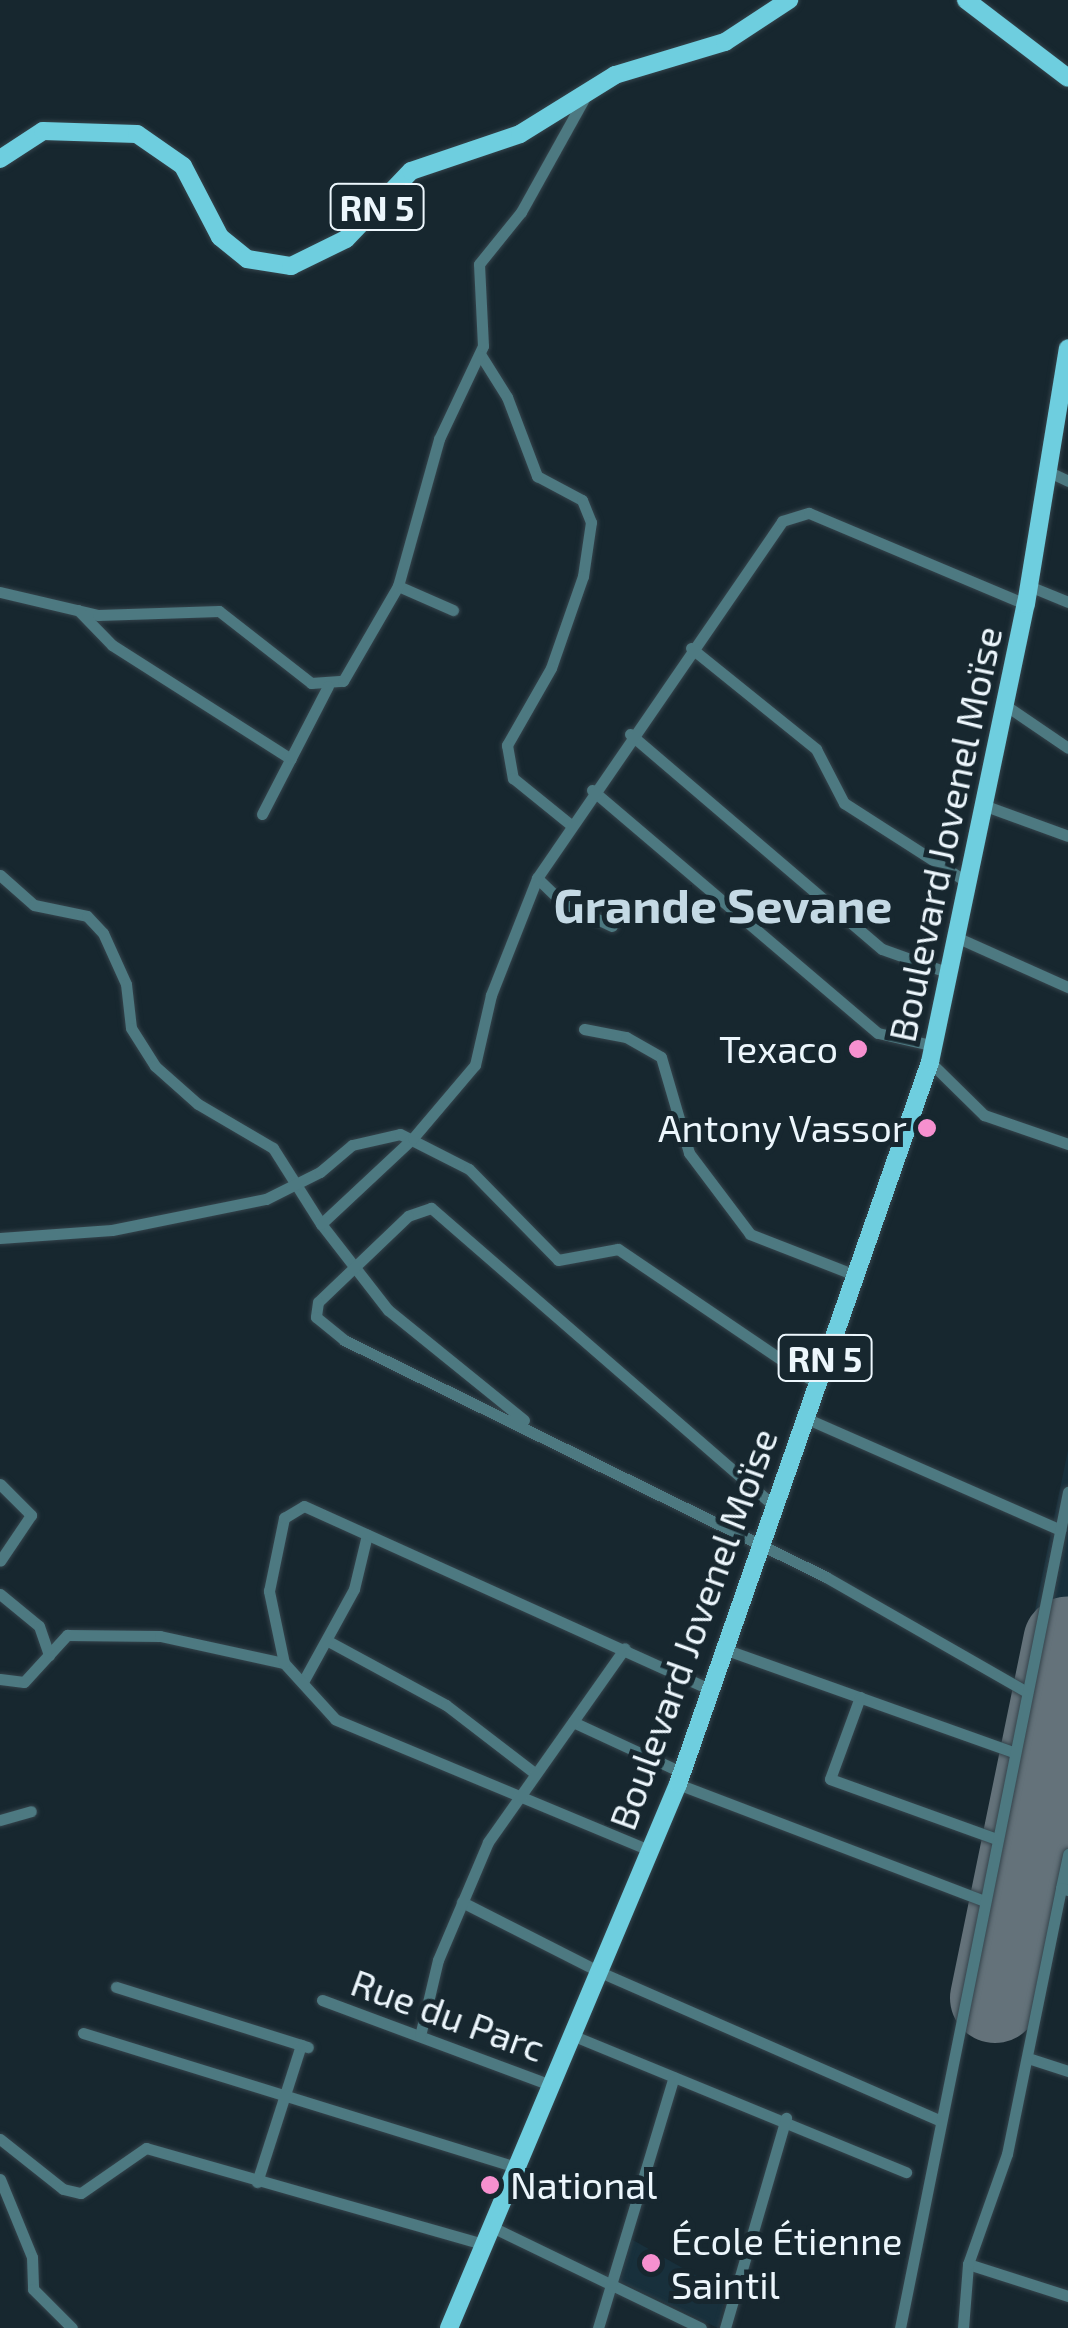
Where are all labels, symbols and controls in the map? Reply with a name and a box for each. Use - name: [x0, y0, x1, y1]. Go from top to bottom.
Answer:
- road number: RN 5: [330, 177, 424, 237]
- street label: Boulevard Jovenel Moïse: [878, 621, 1012, 1047]
- district label: Grande Sevane: [554, 876, 892, 934]
- place label: Texaco: [719, 1026, 838, 1072]
- marker: Texaco: [847, 1038, 869, 1060]
- place label: Antony Vassor: [656, 1105, 907, 1151]
- marker: Antony Vassor: [916, 1117, 938, 1139]
- road number: RN 5: [778, 1328, 872, 1388]
- street label: Boulevard Jovenel Moïse: [599, 1421, 787, 1837]
- street label: Rue du Parc: [345, 1959, 551, 2071]
- place label: National: [510, 2162, 657, 2208]
- marker: National: [479, 2174, 501, 2196]
- place label: École Étienne Saintil: [671, 2218, 902, 2308]
- marker: École Étienne Saintil: [640, 2252, 662, 2274]

